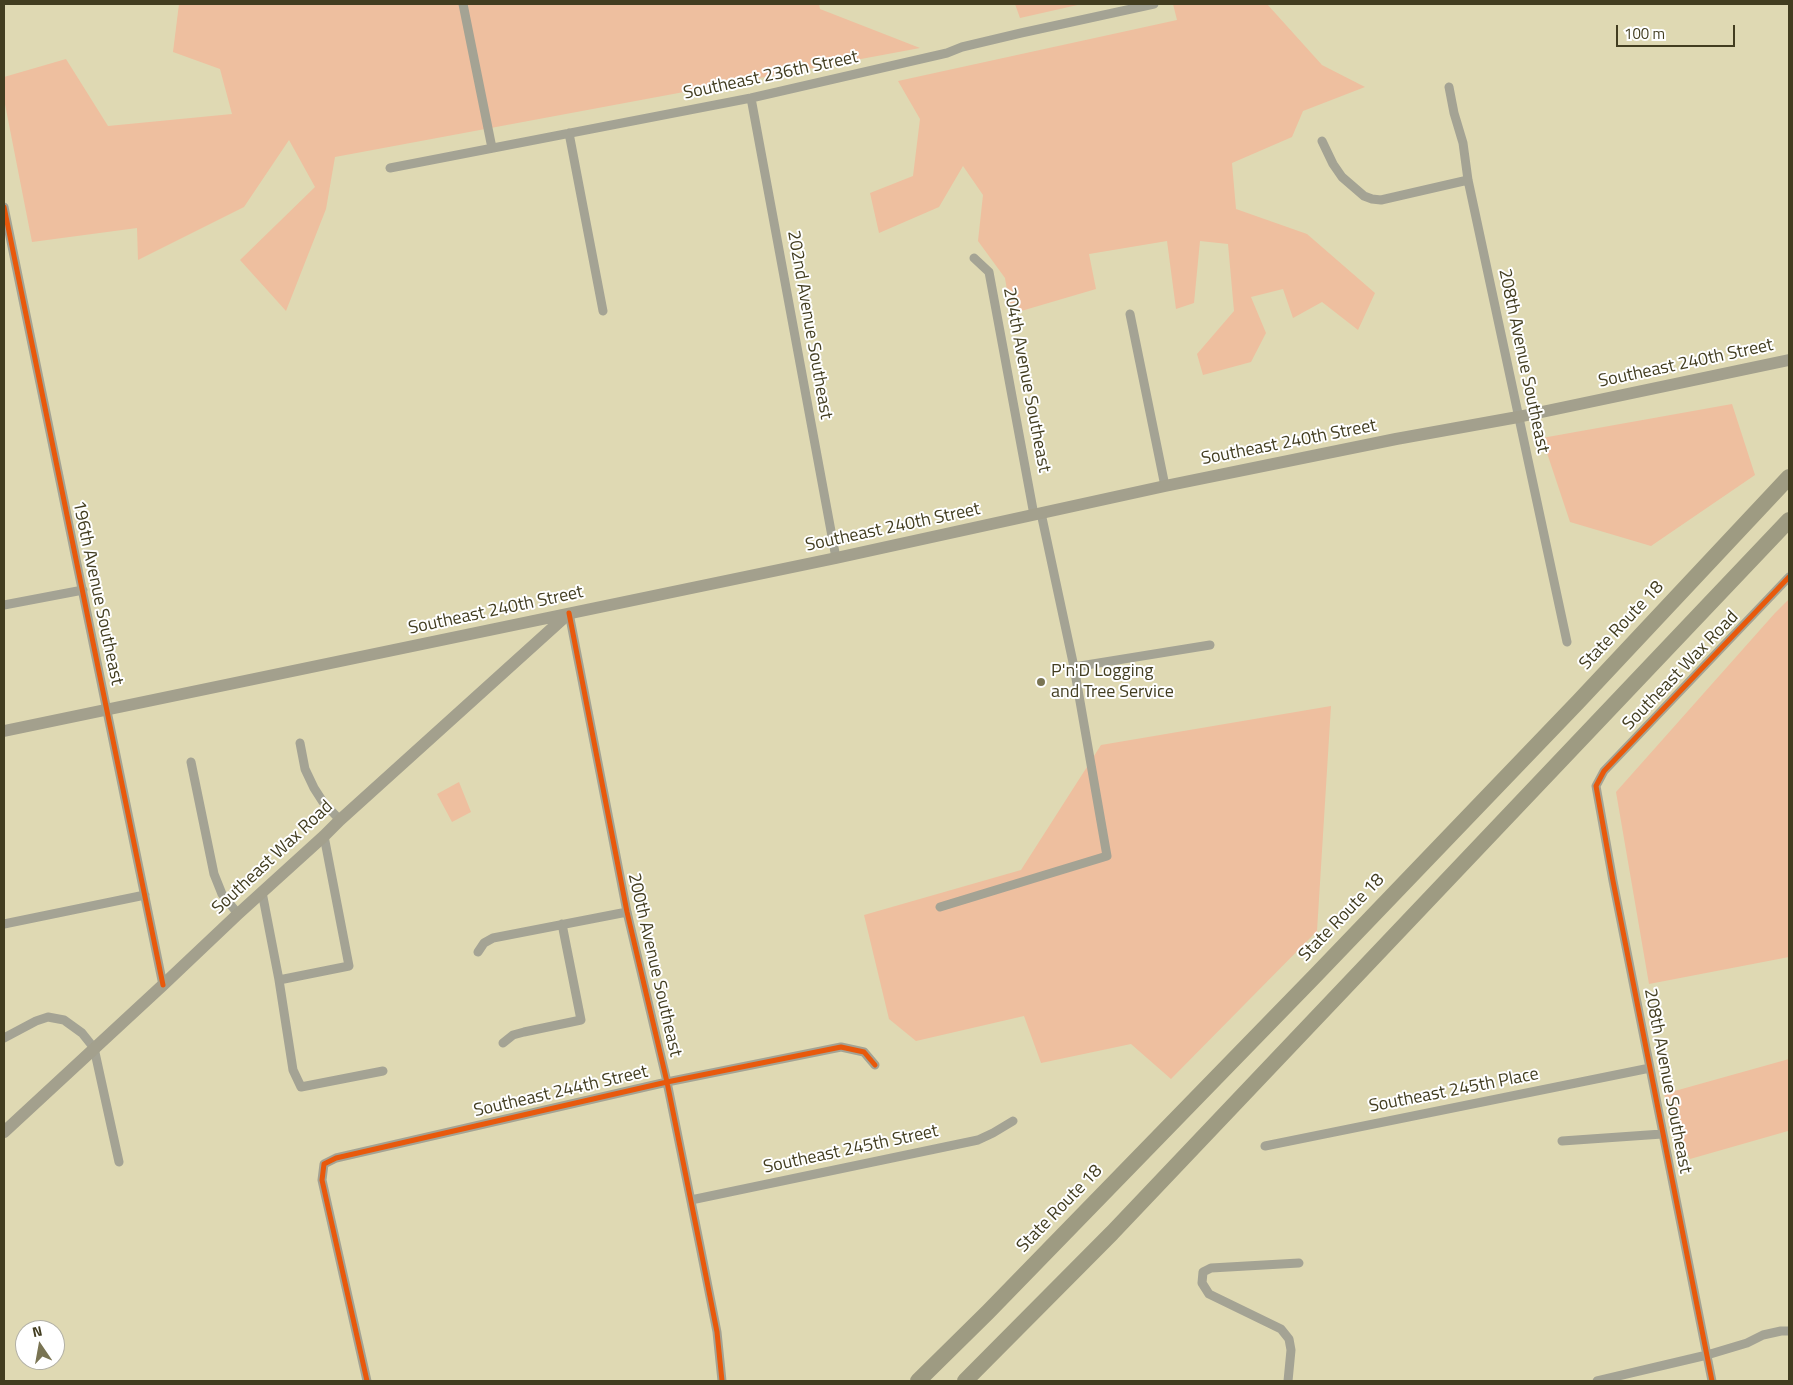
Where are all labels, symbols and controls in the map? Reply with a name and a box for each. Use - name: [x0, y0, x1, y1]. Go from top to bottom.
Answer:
- scale bar: [1618, 15, 1737, 47]
- text: 100 m: [1624, 22, 1665, 45]
- street label: Southeast 236th Street: [682, 47, 860, 105]
- street label: 202nd Avenue Southeast: [782, 229, 836, 421]
- street label: 208th Avenue Southeast: [1493, 267, 1553, 455]
- street label: 204th Avenue Southeast: [997, 286, 1055, 474]
- street label: Southeast 240th Street: [1597, 335, 1775, 393]
- street label: Southeast 240th Street: [1200, 415, 1378, 471]
- street label: 196th Avenue Southeast: [67, 499, 127, 687]
- street label: Southeast 240th Street: [804, 499, 982, 557]
- street label: State Route 18: [1575, 577, 1669, 675]
- street label: Southeast 240th Street: [407, 582, 585, 640]
- street label: Southeast Wax Road: [1619, 607, 1743, 735]
- place label: P'n'D Logging and Tree Service: [1051, 661, 1174, 704]
- marker: P'n'D Logging and Tree Service: [1035, 676, 1047, 688]
- street label: Southeast Wax Road: [208, 796, 338, 920]
- street label: State Route 18: [1295, 870, 1389, 966]
- street label: 200th Avenue Southeast: [622, 871, 686, 1059]
- street label: 208th Avenue Southeast: [1638, 987, 1696, 1175]
- street label: Southeast 244th Street: [472, 1061, 650, 1123]
- street label: Southeast 245th Place: [1367, 1064, 1541, 1118]
- street label: Southeast 245th Street: [762, 1121, 940, 1179]
- street label: State Route 18: [1013, 1161, 1107, 1257]
- north arrow: [15, 1320, 65, 1370]
- text: N: [30, 1320, 44, 1342]

